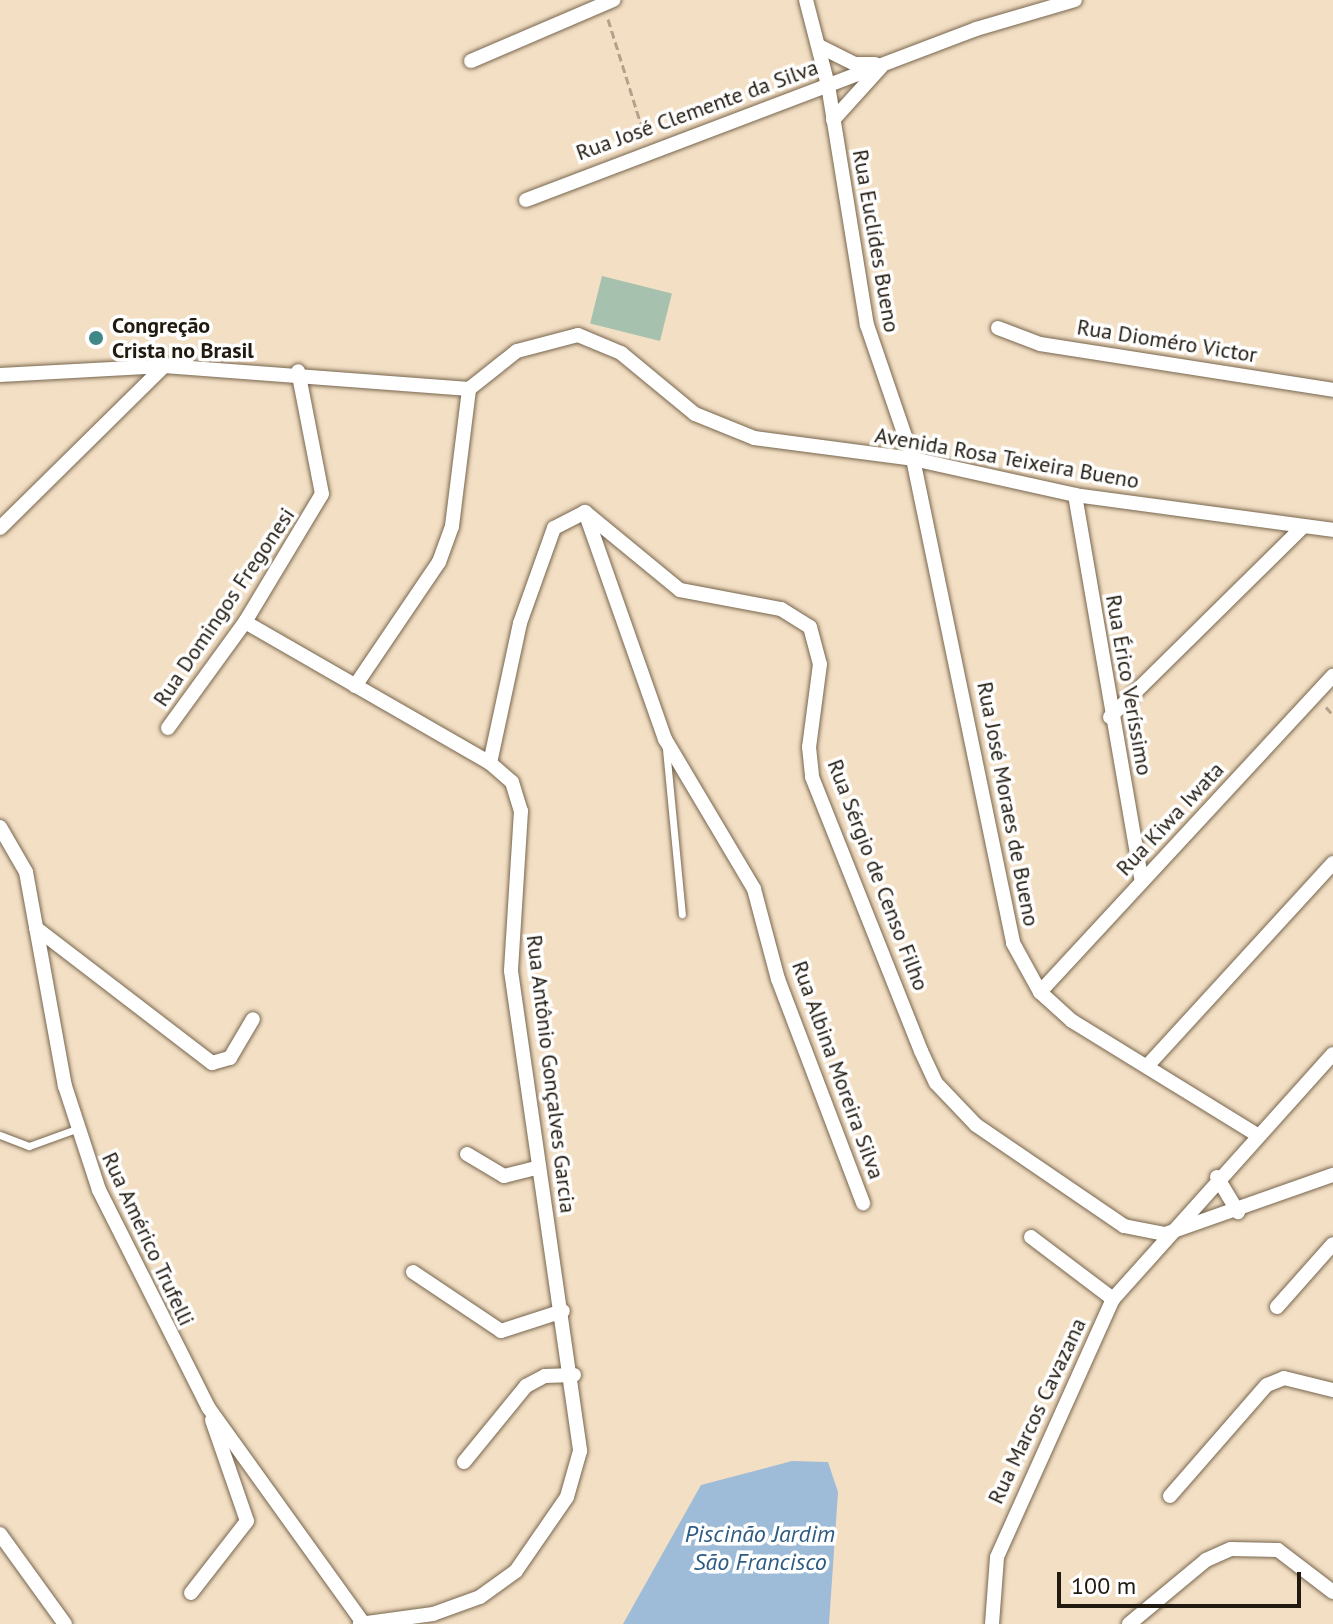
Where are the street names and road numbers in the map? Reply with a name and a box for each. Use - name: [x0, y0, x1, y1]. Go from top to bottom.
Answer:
- street label: Rua José Clemente da Silva: [572, 54, 822, 166]
- street label: Rua Euclídes Bueno: [847, 147, 905, 335]
- street label: Rua Dioméro Victor: [1075, 314, 1259, 368]
- street label: Avenida Rosa Teixeira Bueno: [873, 422, 1141, 494]
- street label: Rua Domingos Fregonesi: [148, 503, 300, 711]
- street label: Rua Érico Veríssimo: [1100, 592, 1158, 778]
- street label: Rua José Moraes de Bueno: [971, 680, 1045, 928]
- street label: Rua Sérgio de Censo Filho: [822, 756, 934, 994]
- street label: Rua Kiwa Iwata: [1111, 757, 1229, 881]
- street label: Rua Antônio Gonçalves Garcia: [521, 933, 581, 1215]
- street label: Rua Albina Moreira Silva: [786, 957, 890, 1183]
- street label: Rua Américo Trufelli: [96, 1147, 200, 1331]
- street label: Rua Marcos Cavazana: [982, 1314, 1092, 1508]

